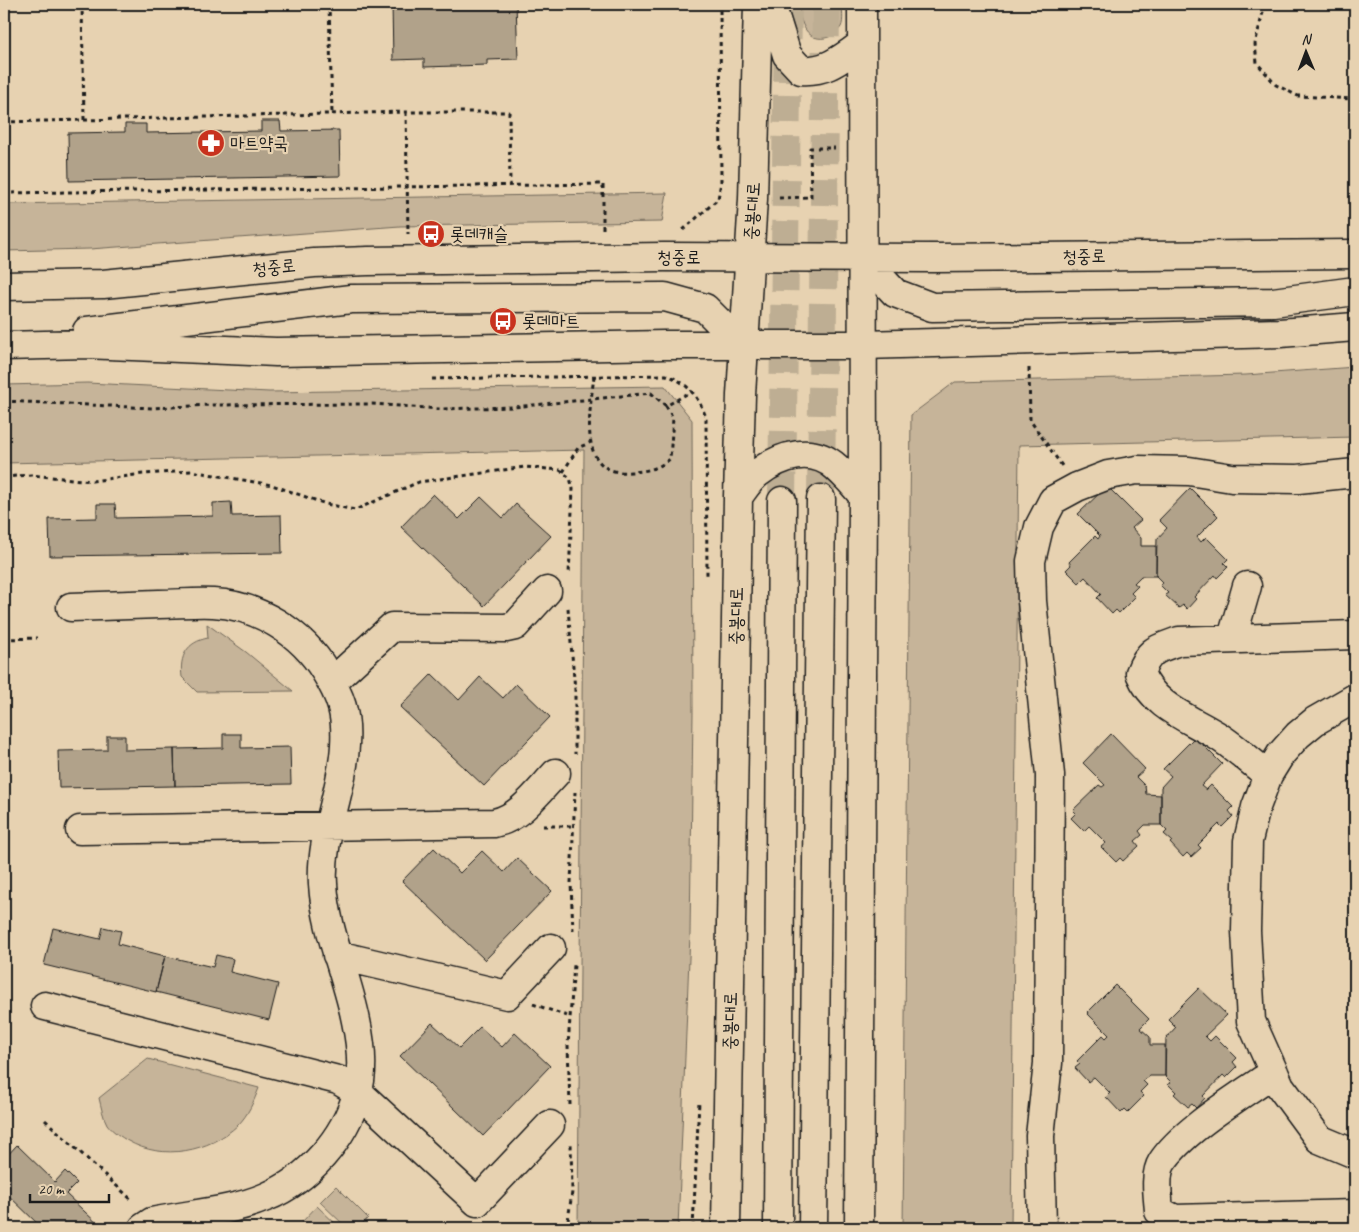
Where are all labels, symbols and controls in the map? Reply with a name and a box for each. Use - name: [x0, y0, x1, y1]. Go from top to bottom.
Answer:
- north arrow: [1282, 28, 1332, 78]
- text: N: [1301, 31, 1313, 48]
- pharmacy icon: 마트약국: [196, 128, 226, 158]
- place label: 마트약국: [230, 132, 288, 154]
- street label: 중봉대로: [739, 181, 765, 241]
- bus stop icon: 롯데캐슬: [416, 219, 446, 249]
- place label: 롯데캐슬: [450, 223, 508, 245]
- street label: 청중로: [1062, 245, 1106, 267]
- street label: 청중로: [657, 246, 701, 268]
- street label: 청중로: [251, 254, 297, 280]
- bus stop icon: 롯데마트: [488, 306, 518, 336]
- place label: 롯데마트: [522, 310, 580, 332]
- street label: 중봉대로: [724, 587, 748, 645]
- street label: 중봉대로: [718, 992, 742, 1050]
- scale bar: [30, 1172, 109, 1204]
- text: 20 m: [38, 1180, 65, 1199]

